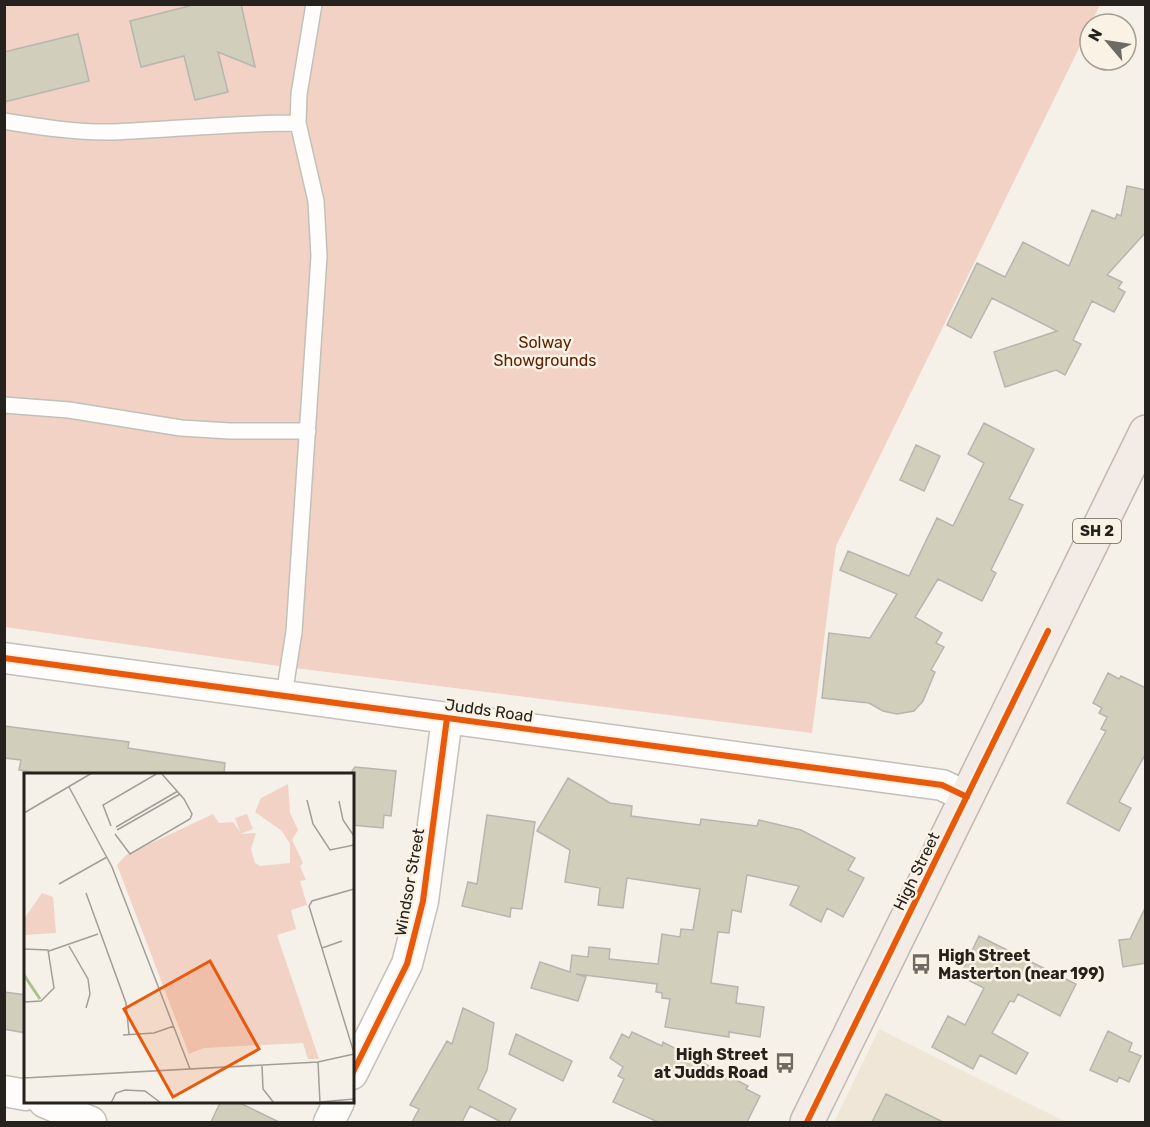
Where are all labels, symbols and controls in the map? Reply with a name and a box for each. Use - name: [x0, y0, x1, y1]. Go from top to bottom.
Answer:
- north arrow: [1078, 12, 1138, 72]
- text: N: [1084, 25, 1106, 45]
- park label: Solway Showgrounds: [494, 333, 596, 370]
- road number: SH 2: [1073, 519, 1121, 543]
- street label: Judds Road: [444, 695, 534, 726]
- inset map: [24, 773, 354, 1103]
- street label: Windsor Street: [391, 827, 428, 937]
- street label: High Street: [889, 829, 944, 913]
- place label: High Street Masterton (near 199): [938, 946, 1104, 983]
- bus stop icon: High Street Masterton (near 199): [909, 952, 933, 976]
- place label: High Street at Judds Road: [654, 1045, 769, 1082]
- bus stop icon: High Street at Judds Road: [773, 1051, 797, 1075]

